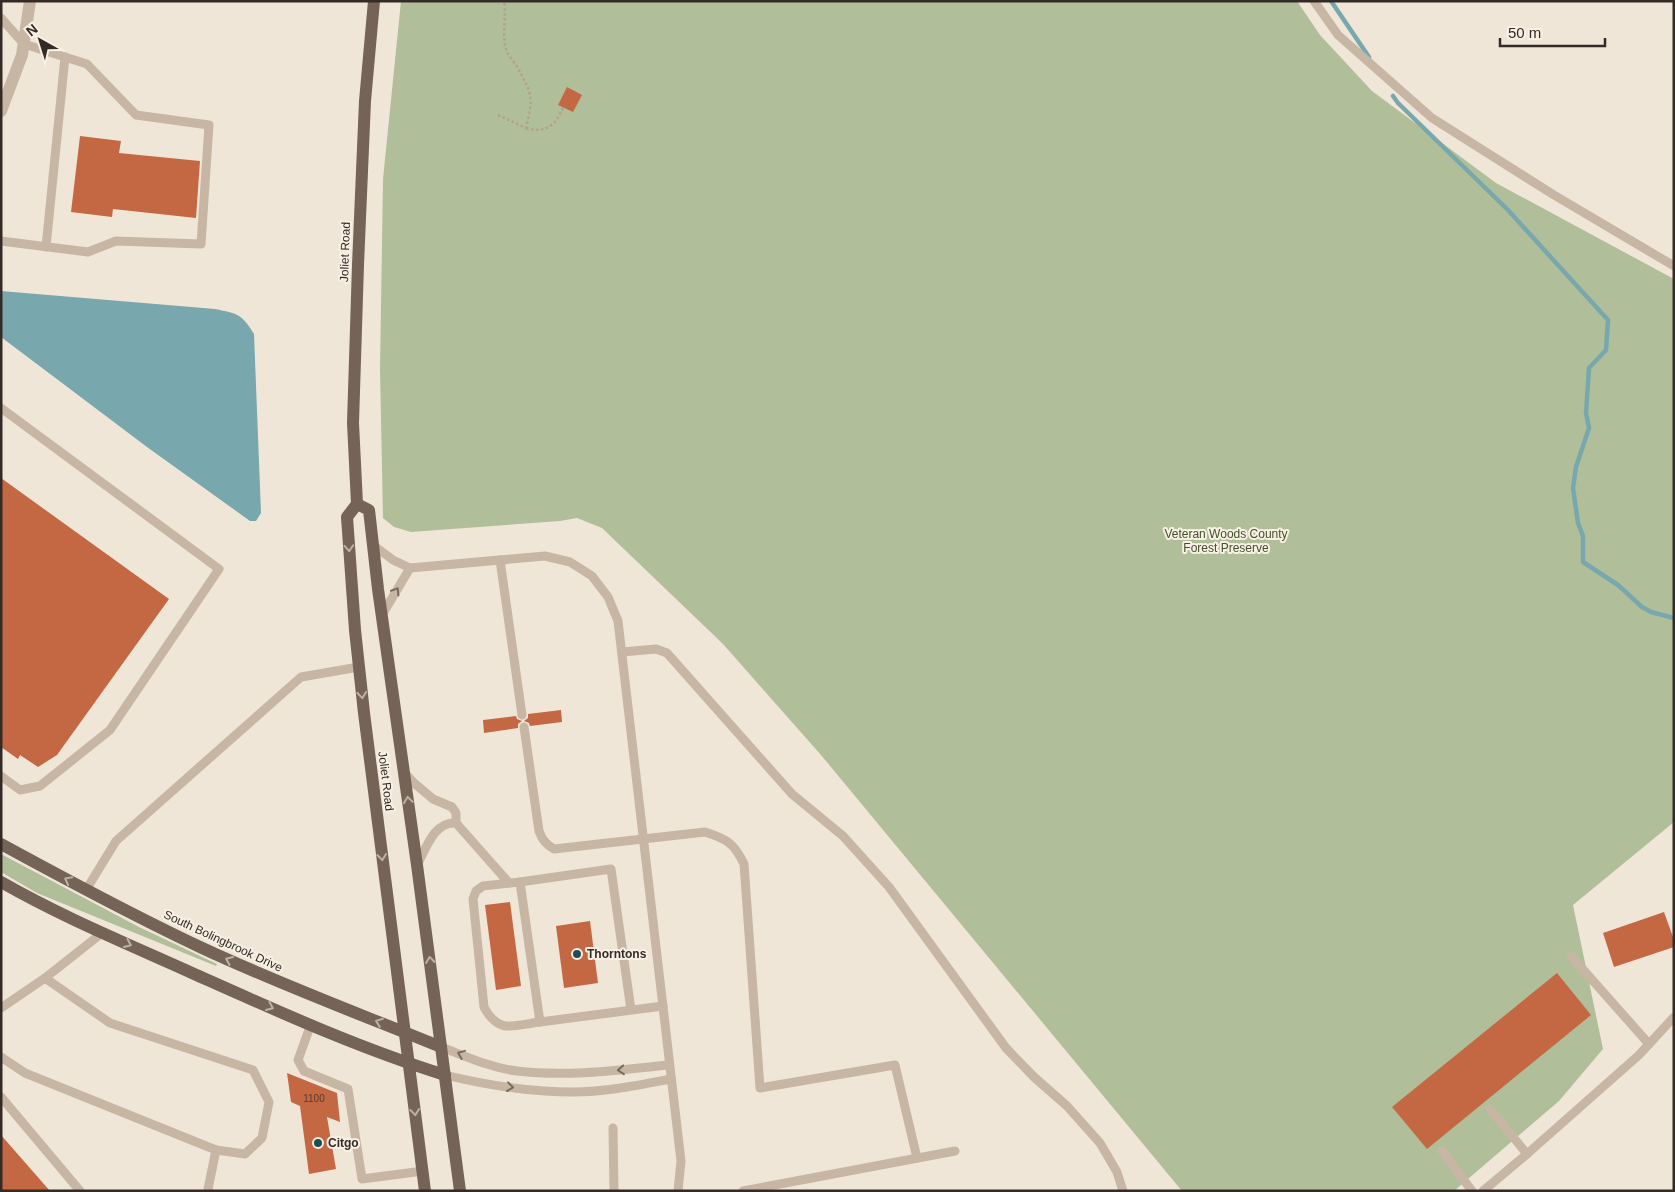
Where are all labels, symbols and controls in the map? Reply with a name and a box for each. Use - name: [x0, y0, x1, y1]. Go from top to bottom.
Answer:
- north arrow: [15, 15, 65, 65]
- scale bar: [1500, 15, 1605, 47]
- text: N: [23, 20, 41, 39]
- text: 50 m: [1508, 24, 1541, 41]
- street label: Joliet Road: [337, 222, 353, 282]
- park label: Veteran Woods County Forest Preserve: [1164, 527, 1288, 555]
- one-way arrow: [343, 545, 354, 553]
- one-way arrow: [389, 588, 399, 597]
- one-way arrow: [356, 692, 367, 700]
- street label: Joliet Road: [375, 750, 397, 812]
- one-way arrow: [403, 795, 414, 803]
- one-way arrow: [376, 853, 387, 861]
- one-way arrow: [64, 876, 73, 886]
- street label: South Bolingbrook Drive: [161, 907, 285, 975]
- one-way arrow: [123, 938, 132, 949]
- place label: Thorntons: [587, 947, 647, 961]
- marker: Thorntons: [571, 948, 583, 960]
- one-way arrow: [225, 955, 234, 966]
- one-way arrow: [425, 955, 436, 963]
- one-way arrow: [265, 1001, 273, 1011]
- one-way arrow: [376, 1018, 384, 1028]
- one-way arrow: [457, 1050, 466, 1061]
- one-way arrow: [617, 1064, 625, 1075]
- one-way arrow: [506, 1081, 514, 1092]
- house number: 1100: [303, 1093, 325, 1104]
- one-way arrow: [409, 1108, 420, 1116]
- place label: Citgo: [328, 1136, 359, 1150]
- marker: Citgo: [312, 1137, 324, 1149]

